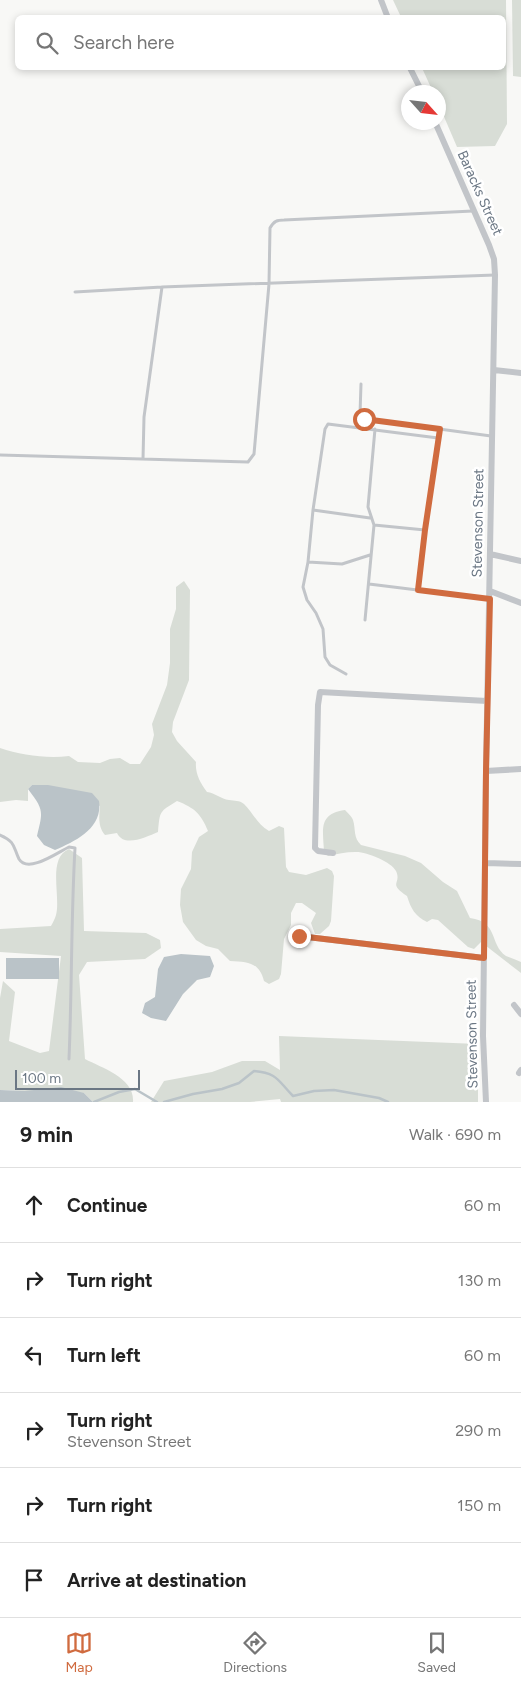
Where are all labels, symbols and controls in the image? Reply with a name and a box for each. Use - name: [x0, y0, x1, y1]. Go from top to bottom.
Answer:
- search box: [15, 15, 506, 70]
- icon: search: [33, 29, 61, 57]
- text: Search here: [73, 31, 175, 54]
- north arrow: [401, 85, 446, 130]
- street label: Baracks Street: [454, 148, 506, 238]
- route start: [353, 408, 376, 431]
- street label: Stevenson Street: [469, 468, 487, 578]
- route end: [288, 925, 311, 948]
- street label: Stevenson Street: [463, 979, 481, 1089]
- scale bar: [15, 1067, 140, 1090]
- text: 100 m: [22, 1070, 61, 1087]
- text: 9 min: [20, 1122, 73, 1147]
- text: Walk · 690 m: [409, 1125, 501, 1144]
- icon: ahead: [20, 1191, 48, 1219]
- text: Continue: [67, 1194, 147, 1217]
- text: 60 m: [464, 1196, 501, 1215]
- icon: right: [20, 1266, 48, 1294]
- text: Turn right: [67, 1269, 153, 1292]
- text: 130 m: [458, 1271, 501, 1290]
- icon: left: [20, 1341, 48, 1369]
- text: Turn left: [67, 1344, 141, 1367]
- text: 60 m: [464, 1346, 501, 1365]
- text: Turn right: [67, 1409, 153, 1432]
- icon: right: [20, 1416, 48, 1444]
- text: 290 m: [455, 1421, 501, 1440]
- text: Stevenson Street: [67, 1432, 192, 1451]
- icon: right: [20, 1491, 48, 1519]
- text: Turn right: [67, 1494, 153, 1517]
- text: 150 m: [457, 1496, 501, 1515]
- icon: arrive: [20, 1566, 48, 1594]
- text: Arrive at destination: [67, 1569, 246, 1592]
- tab: Map: [65, 1629, 93, 1676]
- tab: Directions: [223, 1629, 287, 1676]
- tab: Saved: [417, 1629, 456, 1676]

